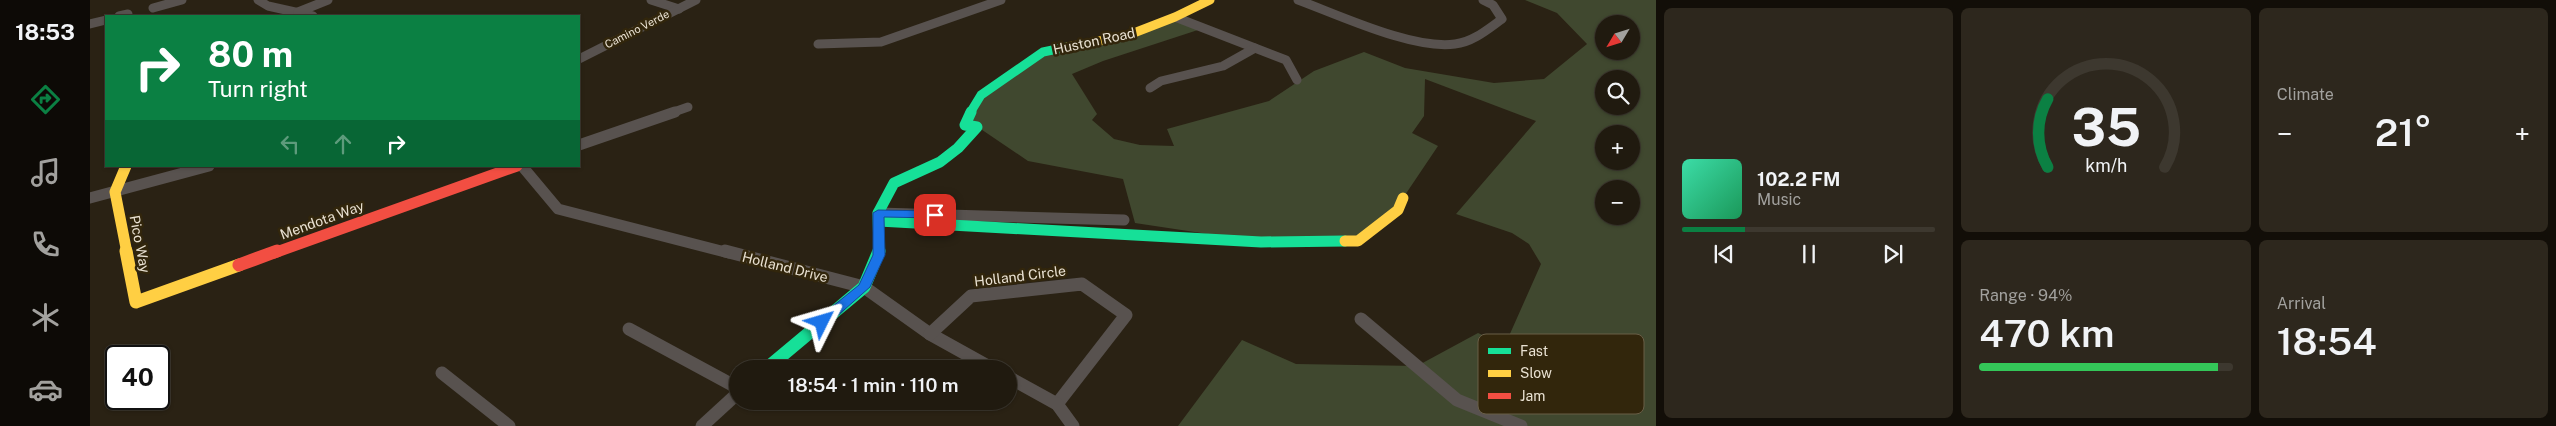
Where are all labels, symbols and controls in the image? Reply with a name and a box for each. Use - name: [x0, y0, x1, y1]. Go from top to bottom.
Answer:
- street label: Camino Verde: [603, 8, 671, 50]
- north arrow: [1595, 15, 1640, 60]
- map controls: [1595, 15, 1640, 225]
- text: 18:53: [15, 19, 75, 45]
- street label: Huston Road: [1051, 24, 1137, 58]
- text: 80 m: [208, 34, 293, 75]
- icon: right: [125, 35, 190, 100]
- button: search: [1595, 70, 1640, 115]
- text: Turn right: [208, 76, 308, 102]
- icon: directions: [28, 82, 63, 117]
- text: Climate: [2277, 85, 2334, 104]
- text: 35: [2071, 97, 2141, 158]
- text: 21°: [2375, 110, 2432, 155]
- text: −: [2277, 117, 2292, 150]
- text: +: [2514, 117, 2530, 150]
- button: +: [1595, 125, 1640, 170]
- icon: left: [276, 130, 304, 158]
- icon: ahead: [329, 130, 357, 158]
- icon: right: [382, 130, 410, 158]
- icon: music: [28, 155, 63, 190]
- text: km/h: [2085, 155, 2127, 176]
- text: 102.2 FM: [1757, 168, 1840, 190]
- button: −: [1595, 180, 1640, 225]
- text: Music: [1757, 190, 1801, 209]
- pin: [914, 194, 956, 236]
- street label: Mendota Way: [278, 197, 367, 243]
- icon: arrive: [921, 201, 949, 229]
- street label: Pico Way: [127, 214, 154, 275]
- icon: phone: [28, 227, 63, 262]
- icon: previous: [1710, 240, 1738, 268]
- icon: pause: [1795, 240, 1823, 268]
- icon: next: [1879, 240, 1907, 268]
- street label: Holland Drive: [740, 249, 830, 285]
- street label: Holland Circle: [973, 262, 1067, 290]
- text: Range · 94%: [1979, 286, 2073, 305]
- text: Arrival: [2277, 294, 2326, 313]
- position arrow: [795, 295, 847, 347]
- icon: climate: [28, 300, 63, 335]
- text: 470 km: [1979, 311, 2115, 356]
- text: 18:54: [2277, 319, 2377, 364]
- legend: [1478, 334, 1644, 414]
- text: Fast: [1520, 343, 1548, 359]
- speed limit sign: 40: [105, 345, 170, 410]
- text: Slow: [1520, 365, 1552, 381]
- icon: car: [28, 372, 63, 407]
- text: 18:54 · 1 min · 110 m: [787, 374, 959, 396]
- text: Jam: [1520, 388, 1545, 404]

